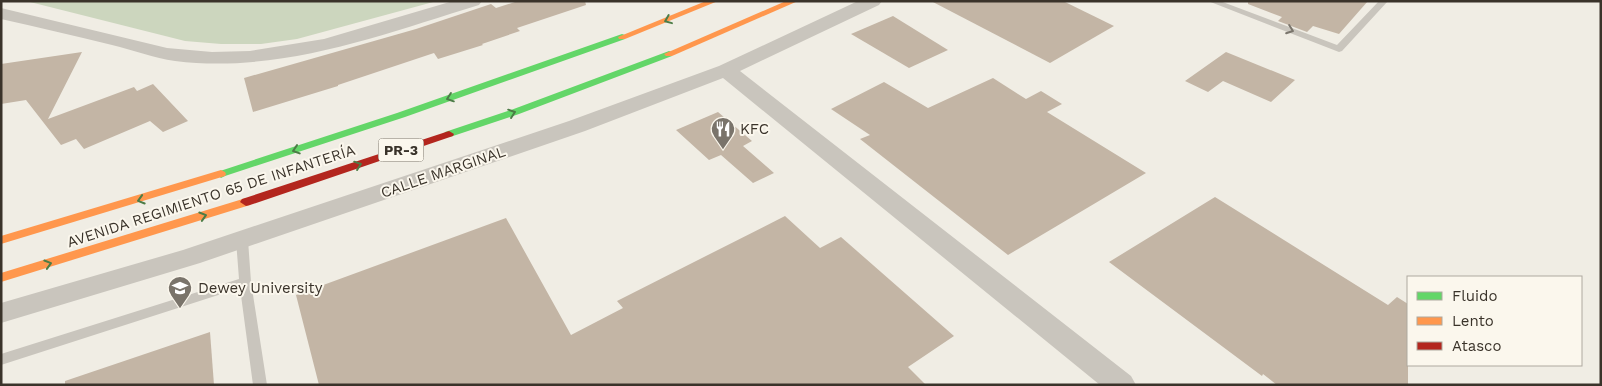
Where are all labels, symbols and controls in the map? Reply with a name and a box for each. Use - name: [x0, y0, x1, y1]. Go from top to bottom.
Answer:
- one-way arrow: [665, 14, 673, 24]
- one-way arrow: [1286, 24, 1294, 34]
- one-way arrow: [446, 93, 454, 103]
- one-way arrow: [507, 109, 515, 119]
- restaurant icon: KFC: [710, 116, 736, 150]
- place label: KFC: [740, 120, 769, 138]
- road number: PR-3: [378, 138, 424, 162]
- street label: AVENIDA REGIMIENTO 65 DE INFANTERÍA: [65, 141, 357, 251]
- street label: CALLE MARGINAL: [378, 142, 508, 202]
- one-way arrow: [292, 144, 300, 154]
- one-way arrow: [353, 161, 361, 171]
- one-way arrow: [137, 194, 146, 204]
- one-way arrow: [199, 211, 207, 221]
- one-way arrow: [43, 259, 52, 269]
- school or university icon: Dewey University: [167, 275, 193, 309]
- legend: [1407, 276, 1582, 366]
- place label: Dewey University: [198, 279, 323, 297]
- text: Fluido: [1452, 287, 1497, 305]
- text: Lento: [1452, 312, 1494, 330]
- text: Atasco: [1452, 337, 1501, 355]

